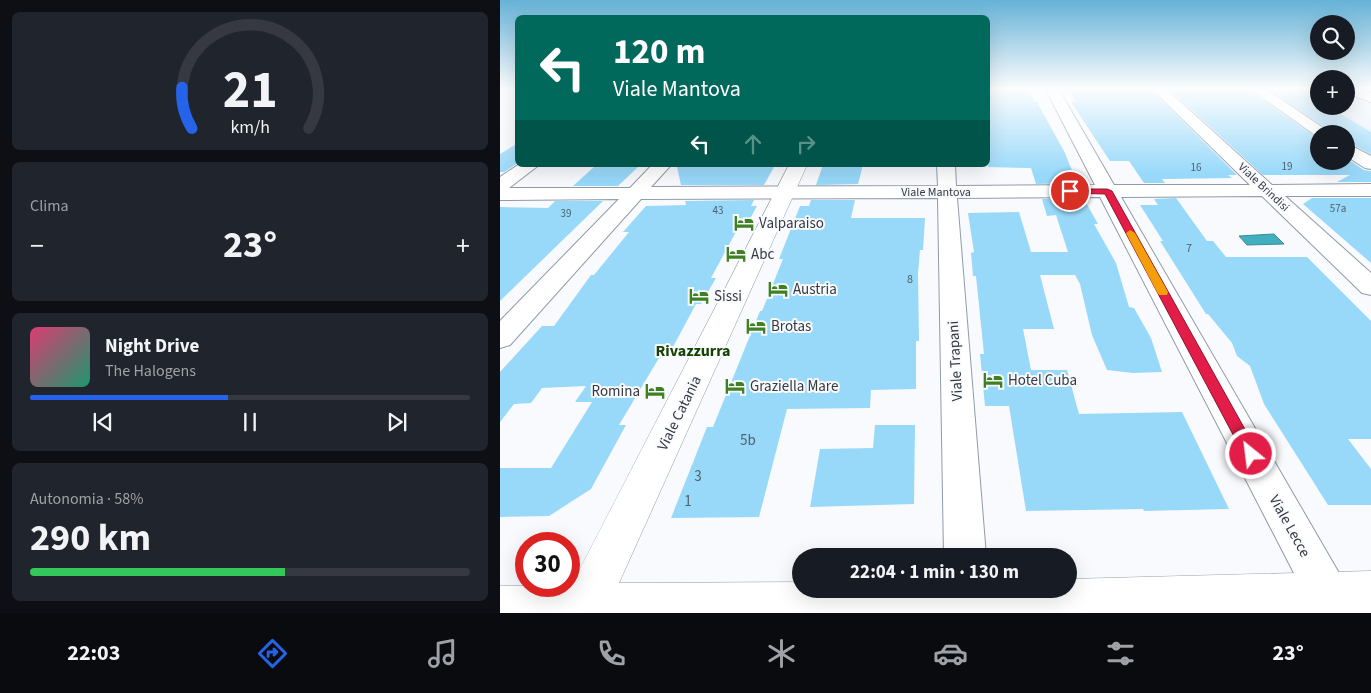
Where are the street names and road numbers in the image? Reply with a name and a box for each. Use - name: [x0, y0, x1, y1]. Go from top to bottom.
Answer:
- street label: Viale Brindisi: [1234, 159, 1293, 216]
- street label: Viale Mantova: [901, 184, 971, 201]
- street label: Viale Trapani: [943, 320, 968, 402]
- street label: Viale Catania: [652, 372, 707, 454]
- street label: Viale Lecce: [1264, 491, 1315, 561]

